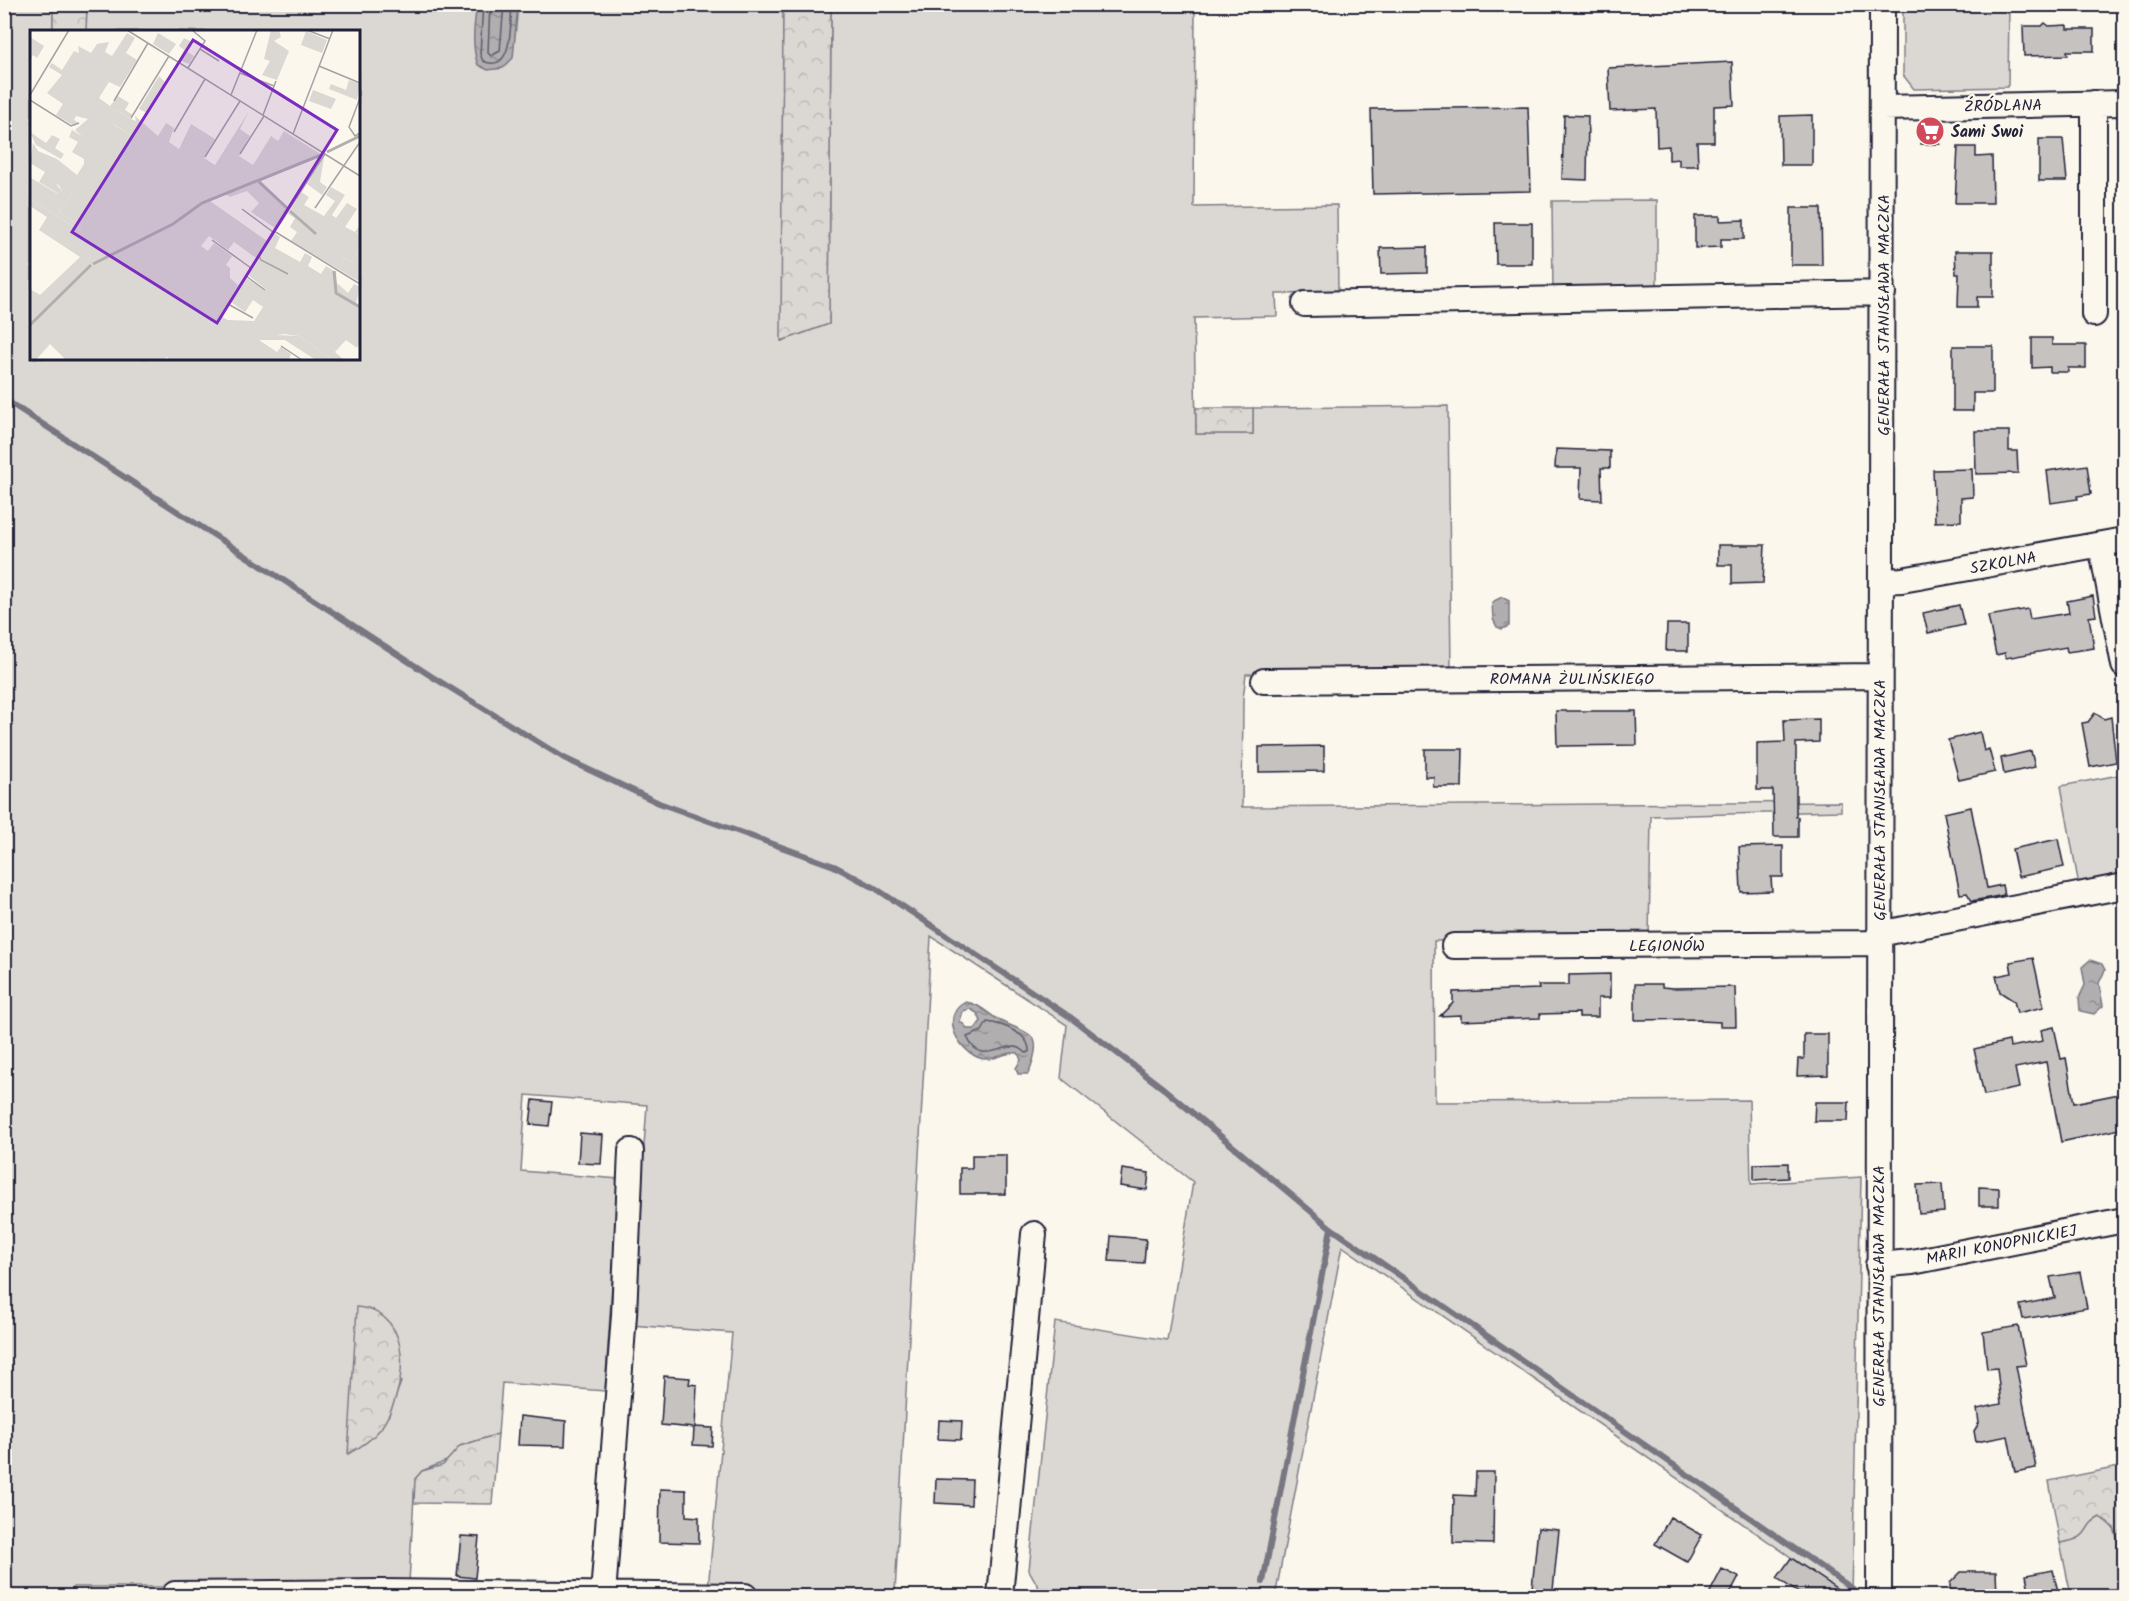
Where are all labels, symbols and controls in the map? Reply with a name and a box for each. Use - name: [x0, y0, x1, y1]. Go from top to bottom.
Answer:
- inset map: [30, 30, 360, 360]
- street label: ŹRÓDLANA: [1964, 93, 2043, 120]
- supermarket icon: Sami Swoi: [1914, 115, 1946, 147]
- place label: Sami Swoi: [1951, 120, 2024, 145]
- street label: GENERAŁA STANISŁAWA MACZKA: [1872, 194, 1897, 436]
- street label: SZKOLNA: [1968, 545, 2039, 582]
- street label: ROMANA ŻULIŃSKIEGO: [1490, 667, 1654, 692]
- street label: GENERAŁA STANISŁAWA MACZKA: [1868, 679, 1893, 921]
- street label: LEGIONÓW: [1629, 934, 1705, 959]
- street label: GENERAŁA STANISŁAWA MACZKA: [1867, 1165, 1892, 1407]
- street label: MARII KONOPNICKIEJ: [1924, 1218, 2079, 1272]

